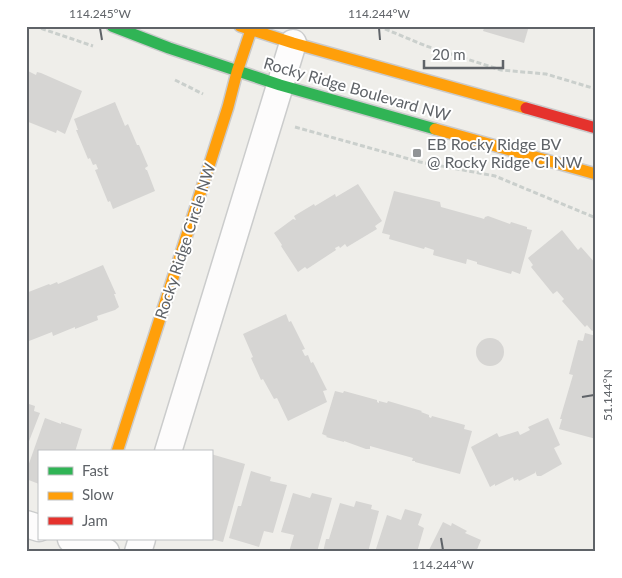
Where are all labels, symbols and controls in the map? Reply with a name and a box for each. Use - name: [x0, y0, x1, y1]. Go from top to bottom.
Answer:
- text: 114.245°W: [69, 6, 132, 21]
- text: 114.244°W: [348, 6, 411, 21]
- scale bar: [424, 38, 503, 70]
- text: 20 m: [432, 45, 466, 63]
- street label: Rocky Ridge Boulevard NW: [262, 53, 453, 124]
- place label: EB Rocky Ridge BV @ Rocky Ridge CI NW: [427, 134, 583, 171]
- marker: EB Rocky Ridge BV @ Rocky Ridge CI NW: [411, 147, 423, 159]
- street label: Rocky Ridge Circle NW: [150, 160, 219, 321]
- text: 51.144°N: [600, 369, 615, 421]
- legend: [38, 450, 212, 540]
- text: Fast: [82, 461, 109, 479]
- text: Slow: [82, 485, 114, 503]
- text: Jam: [82, 511, 108, 529]
- text: 114.244°W: [412, 557, 475, 572]

